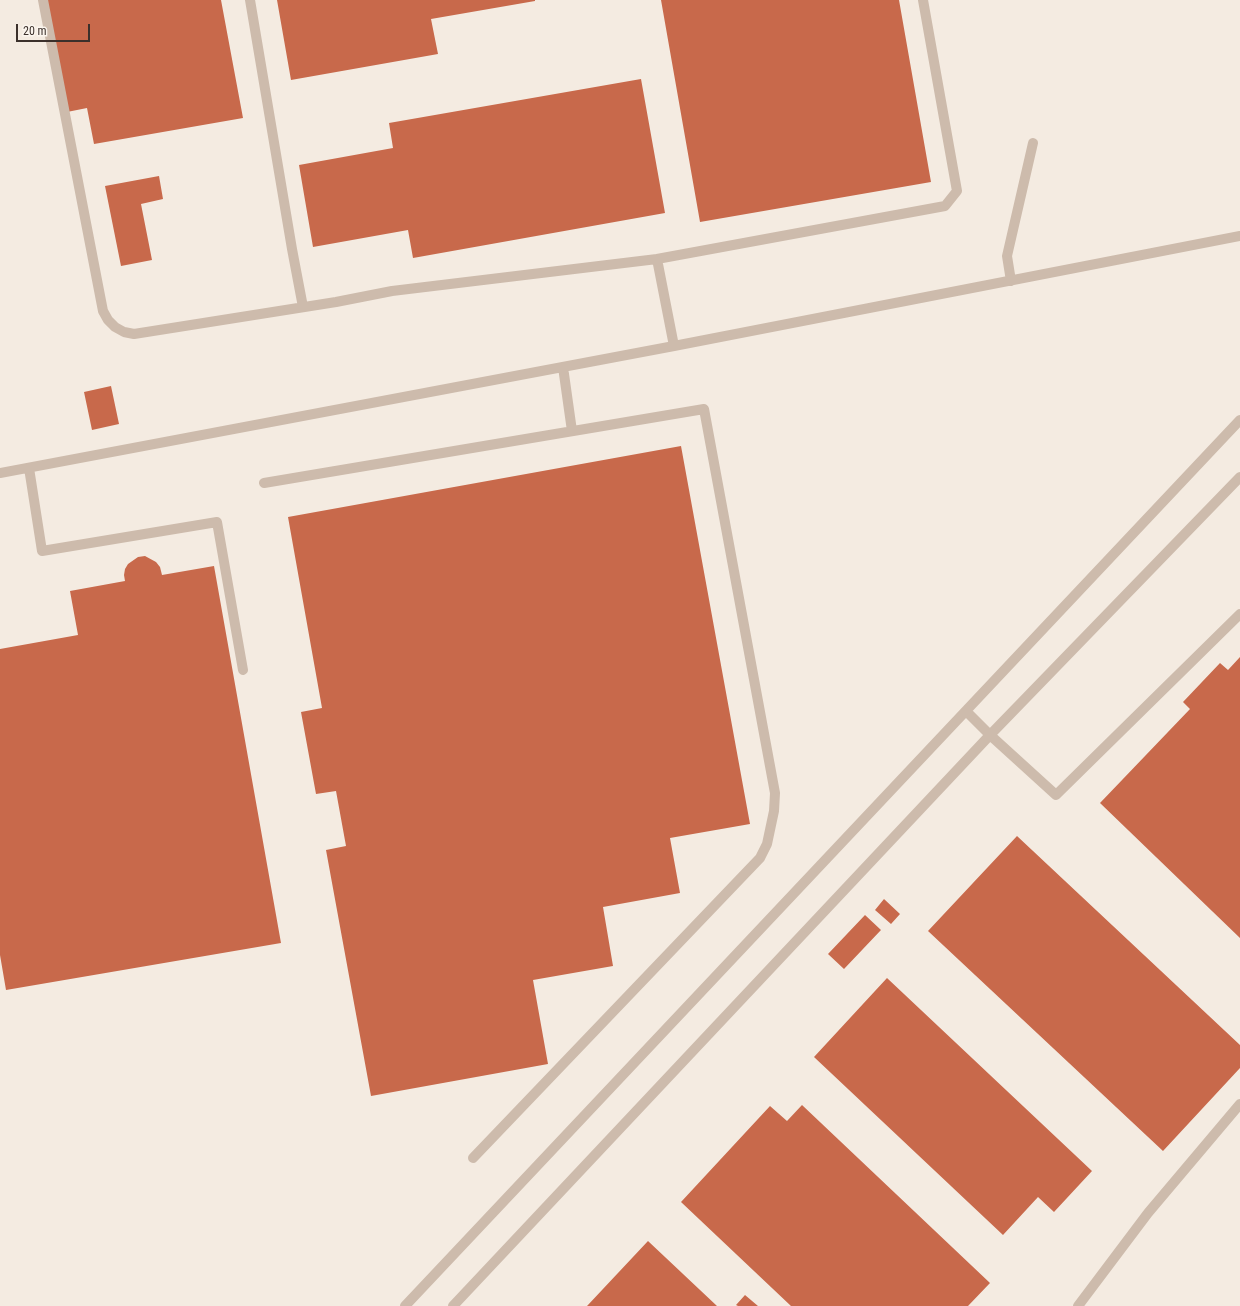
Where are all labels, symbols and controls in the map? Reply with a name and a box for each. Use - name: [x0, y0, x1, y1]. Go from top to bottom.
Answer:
- scale bar: [18, 16, 92, 42]
- text: 20 m: [23, 24, 47, 38]

